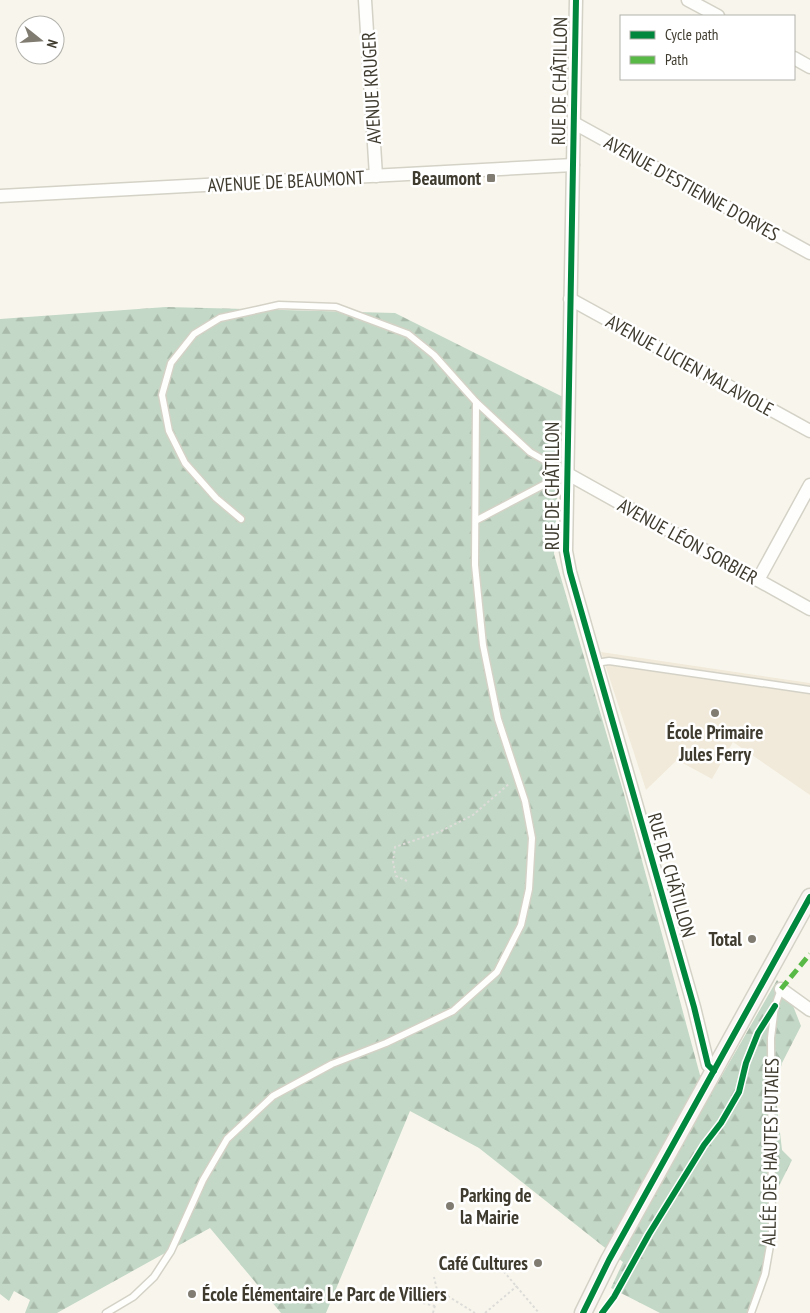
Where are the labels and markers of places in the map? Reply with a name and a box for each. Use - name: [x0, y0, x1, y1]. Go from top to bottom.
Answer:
- place label: Beaumont: [412, 166, 481, 190]
- marker: Beaumont: [485, 172, 497, 184]
- marker: École Primaire Jules Ferry: [709, 707, 721, 719]
- place label: École Primaire Jules Ferry: [667, 720, 763, 766]
- place label: Total: [709, 927, 742, 951]
- marker: Total: [746, 933, 758, 945]
- place label: Parking de la Mairie: [460, 1183, 532, 1229]
- marker: Parking de la Mairie: [444, 1200, 456, 1212]
- place label: Café Cultures: [439, 1251, 528, 1275]
- marker: Café Cultures: [532, 1257, 544, 1269]
- place label: École Élémentaire Le Parc de Villiers: [202, 1282, 447, 1306]
- marker: École Élémentaire Le Parc de Villiers: [186, 1288, 198, 1300]

